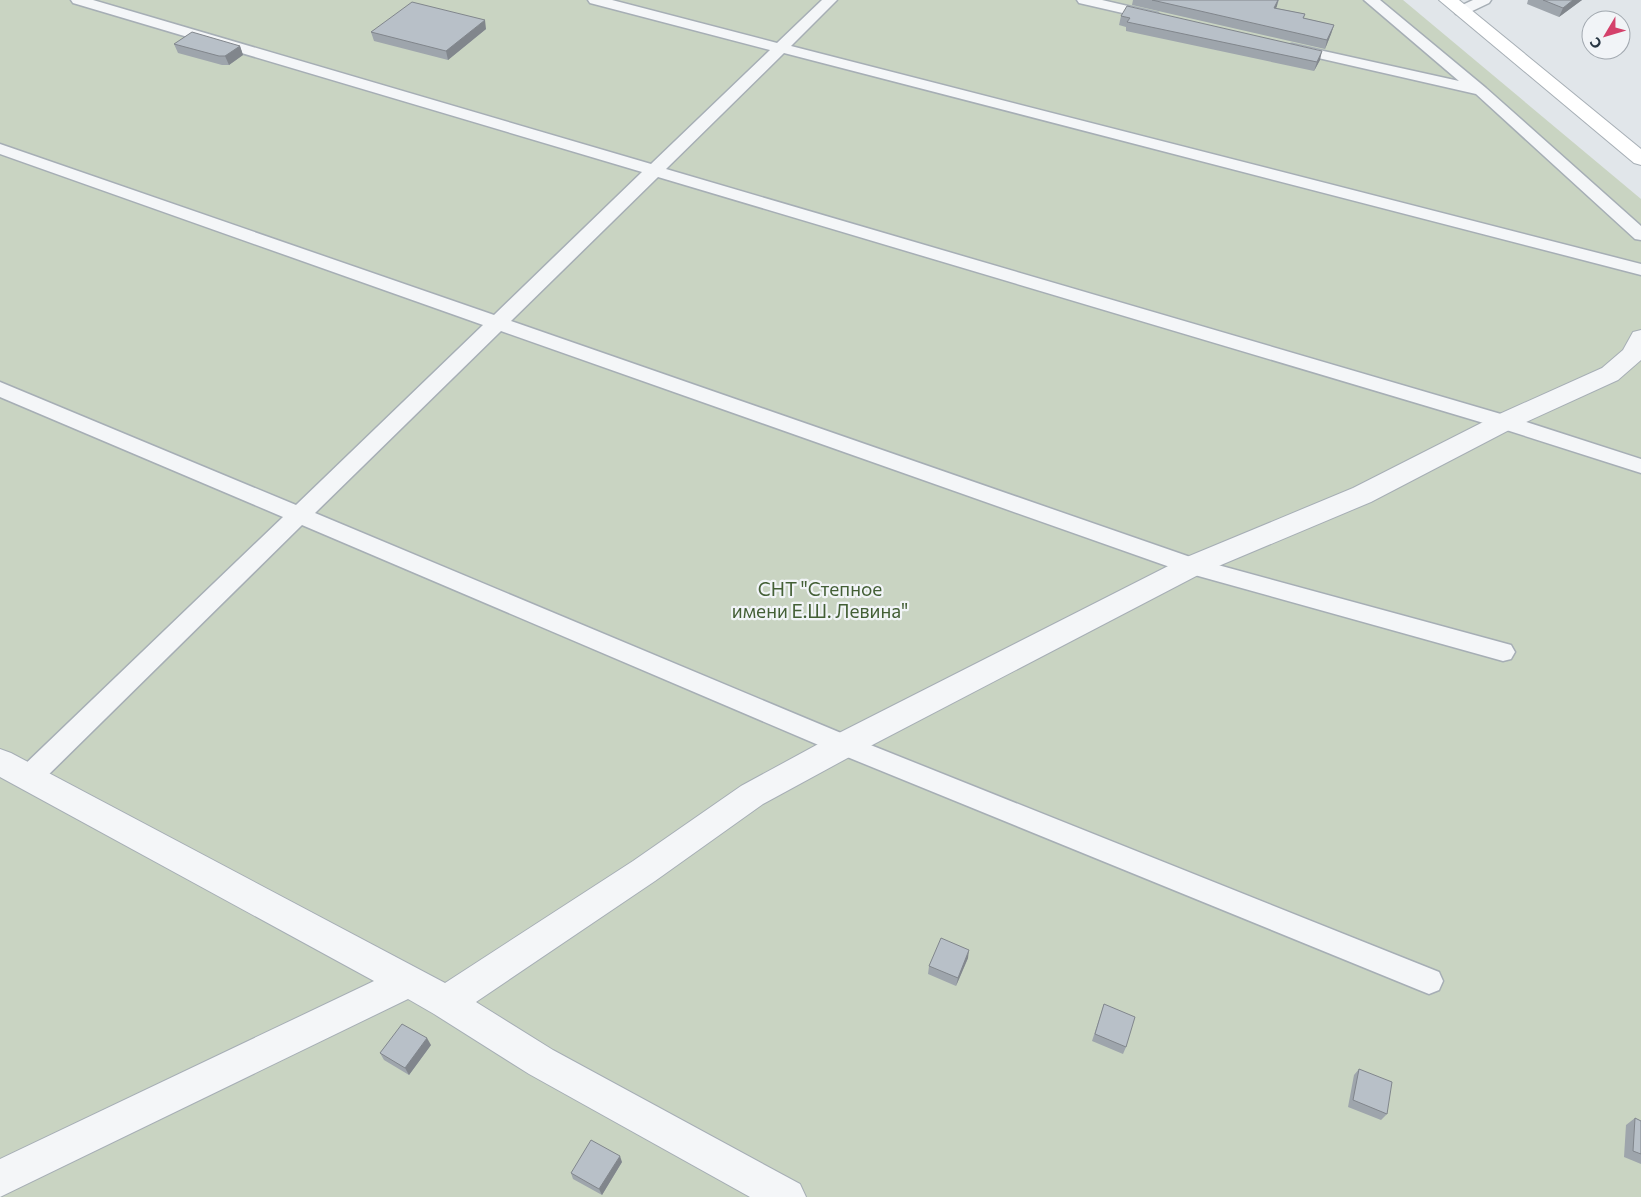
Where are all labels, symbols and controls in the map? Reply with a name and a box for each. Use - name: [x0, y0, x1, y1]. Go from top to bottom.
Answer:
- north arrow: [1581, 10, 1631, 60]
- text: С: [1586, 34, 1605, 52]
- park label: СНТ "Степное имени Е.Ш. Левина": [732, 577, 908, 622]

